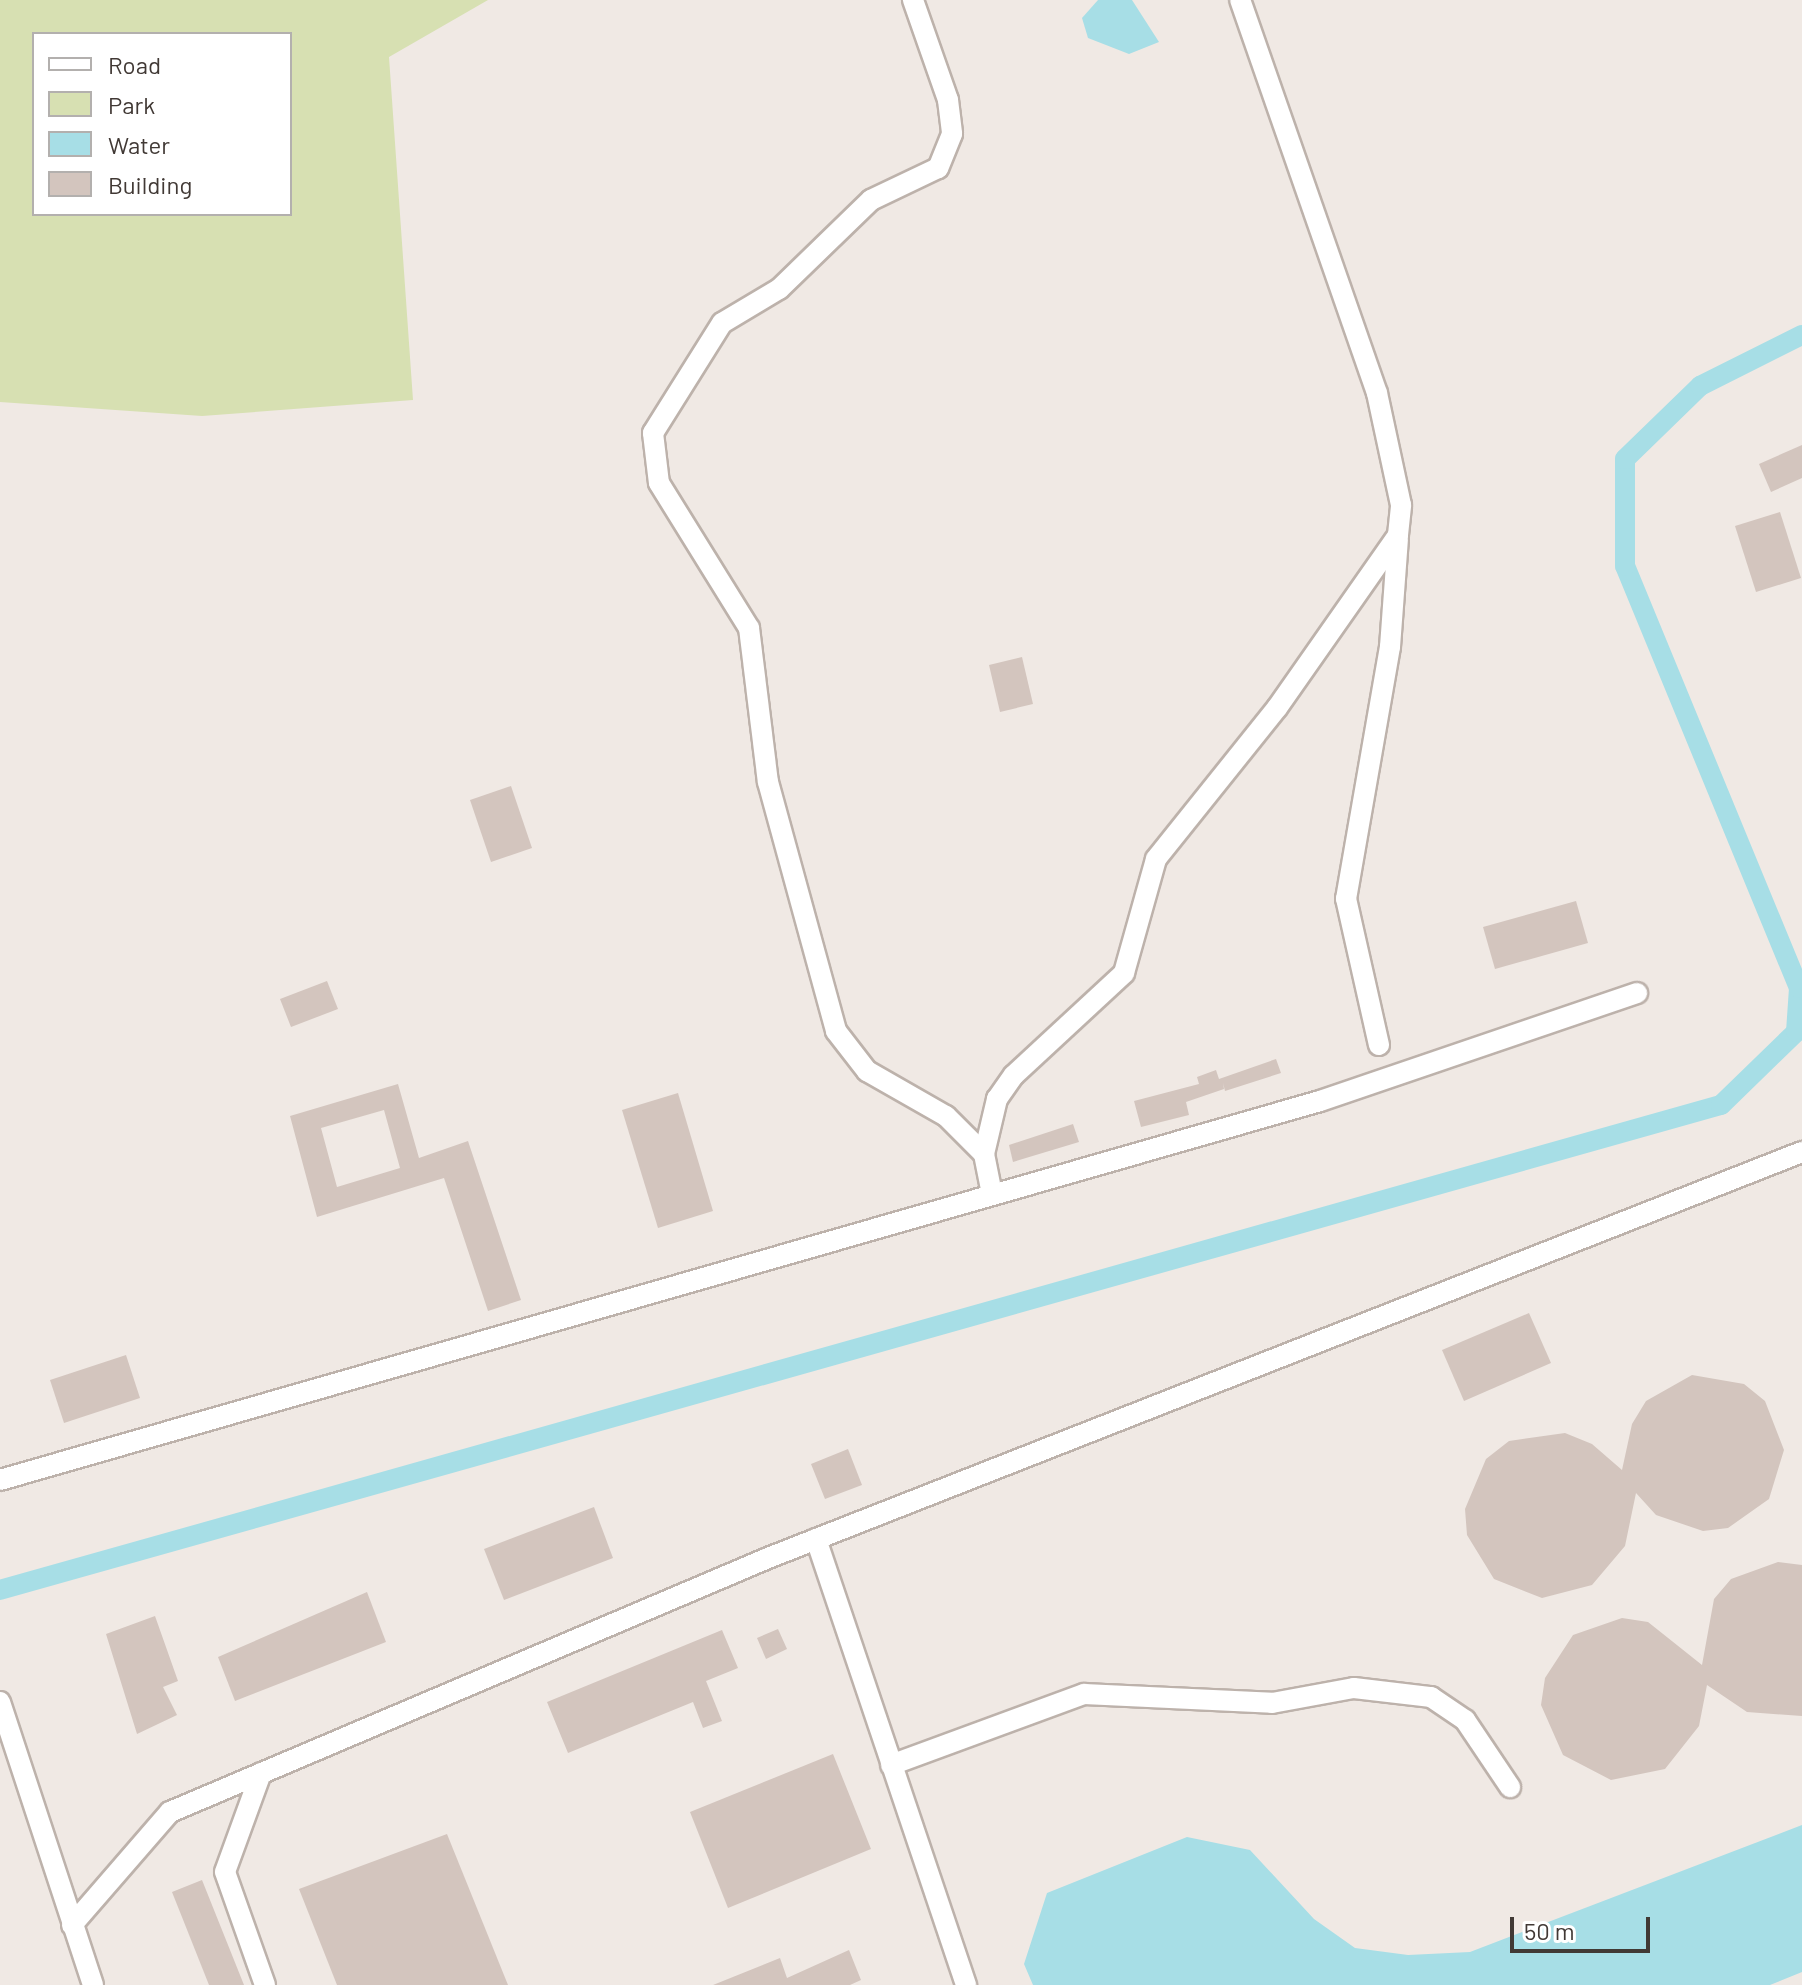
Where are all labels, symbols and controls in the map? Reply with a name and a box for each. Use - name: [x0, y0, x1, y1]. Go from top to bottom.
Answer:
- legend: [32, 32, 292, 216]
- text: Road: [108, 50, 161, 79]
- text: Park: [108, 90, 155, 119]
- text: Water: [108, 130, 170, 159]
- text: Building: [108, 170, 192, 199]
- scale bar: [1514, 1901, 1654, 1951]
- text: 50 m: [1524, 1916, 1575, 1945]

